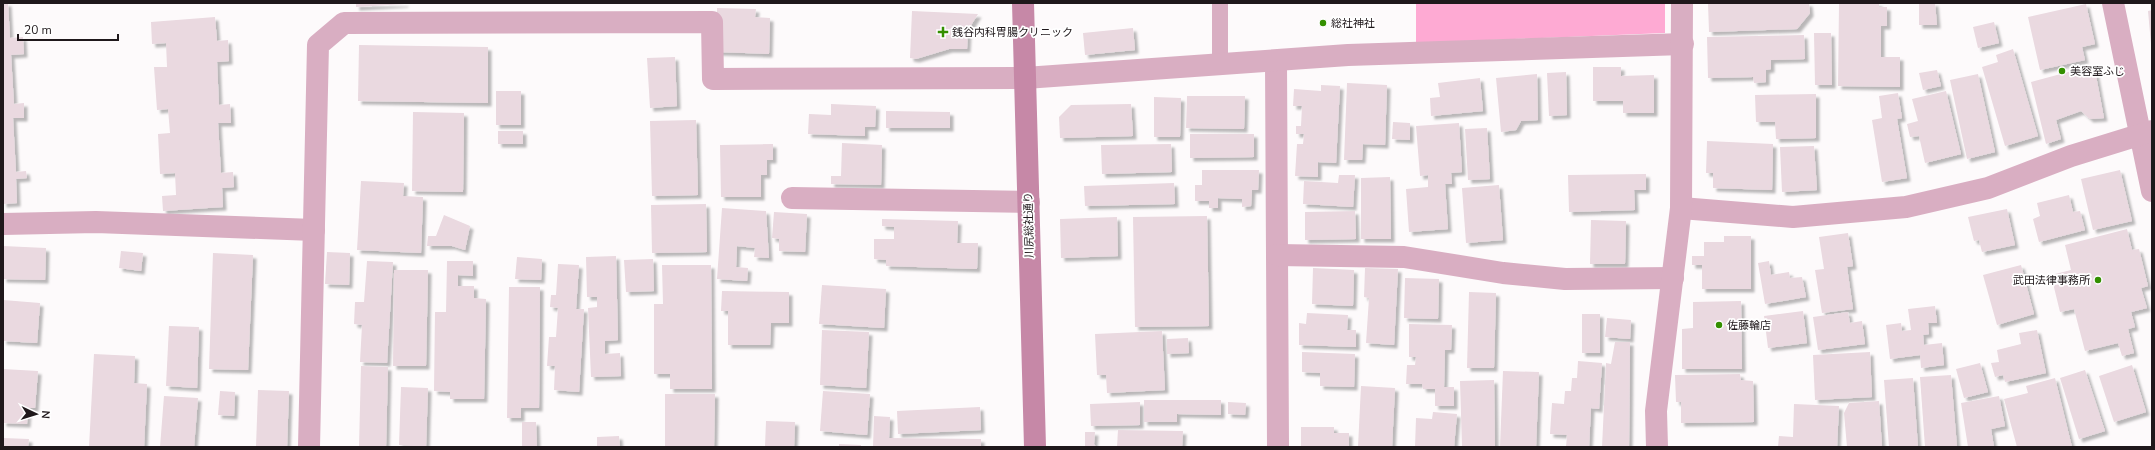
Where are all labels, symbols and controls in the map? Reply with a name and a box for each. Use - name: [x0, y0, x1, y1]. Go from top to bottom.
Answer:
- scale bar: [18, 16, 118, 42]
- place label: 総社神社: [1331, 16, 1375, 31]
- marker: 総社神社: [1318, 18, 1328, 28]
- text: 20 m: [24, 22, 52, 38]
- place label: 銭谷内科胃腸クリニック: [952, 25, 1073, 40]
- marker: 銭谷内科胃腸クリニック: [937, 26, 949, 38]
- place label: 美容室ふじ: [2070, 64, 2125, 79]
- marker: 美容室ふじ: [2057, 66, 2067, 76]
- street label: 川尻総社通り: [1021, 192, 1037, 258]
- place label: 武田法律事務所: [2013, 273, 2091, 288]
- marker: 武田法律事務所: [2093, 275, 2103, 285]
- place label: 佐藤輪店: [1727, 318, 1771, 333]
- marker: 佐藤輪店: [1714, 320, 1724, 330]
- north arrow: [16, 394, 56, 434]
- text: N: [38, 410, 53, 419]

